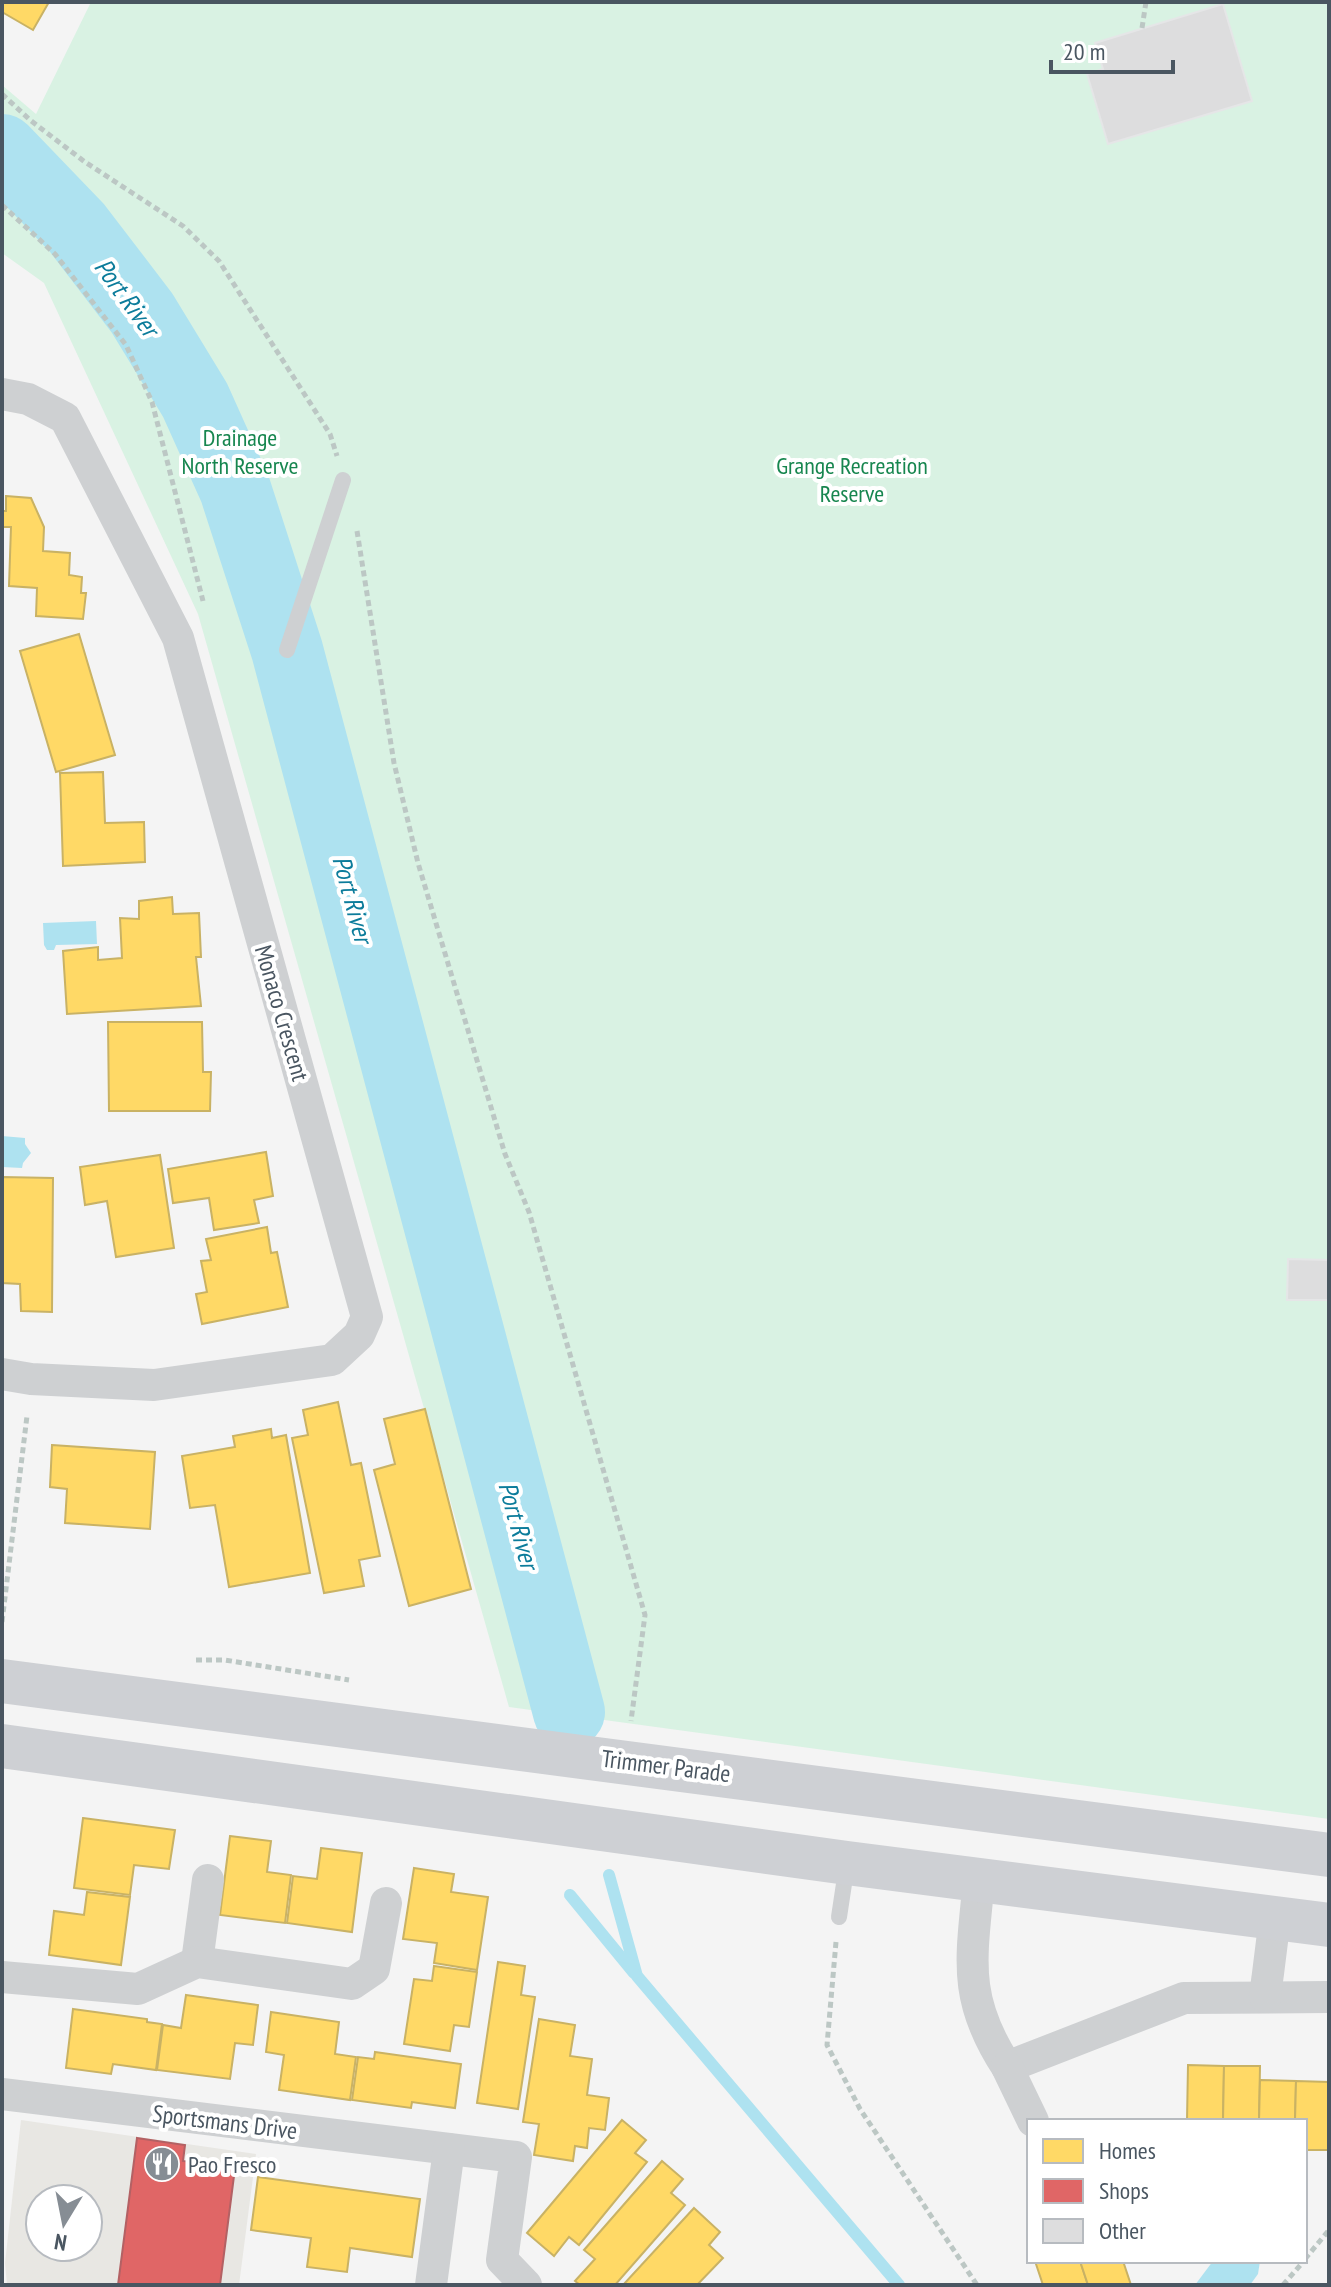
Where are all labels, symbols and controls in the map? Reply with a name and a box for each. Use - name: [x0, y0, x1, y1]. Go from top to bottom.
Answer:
- scale bar: [1051, 24, 1173, 74]
- text: 20 m: [1063, 36, 1105, 67]
- water label: Port River: [88, 251, 169, 346]
- park label: Drainage North Reserve: [182, 422, 299, 481]
- park label: Grange Recreation Reserve: [776, 450, 928, 509]
- water label: Port River: [326, 852, 381, 950]
- street label: Monaco Crescent: [248, 942, 316, 1085]
- water label: Port River: [492, 1478, 547, 1576]
- street label: Trimmer Parade: [600, 1743, 732, 1789]
- street label: Sportsmans Drive: [151, 2098, 299, 2146]
- legend: [1027, 2119, 1307, 2263]
- text: Homes: [1099, 2135, 1156, 2166]
- restaurant icon: Pao Fresco: [143, 2145, 181, 2183]
- place label: Pao Fresco: [188, 2149, 276, 2180]
- text: Shops: [1099, 2175, 1149, 2206]
- north arrow: [24, 2183, 104, 2263]
- text: Other: [1099, 2215, 1146, 2246]
- text: N: [52, 2228, 69, 2258]

